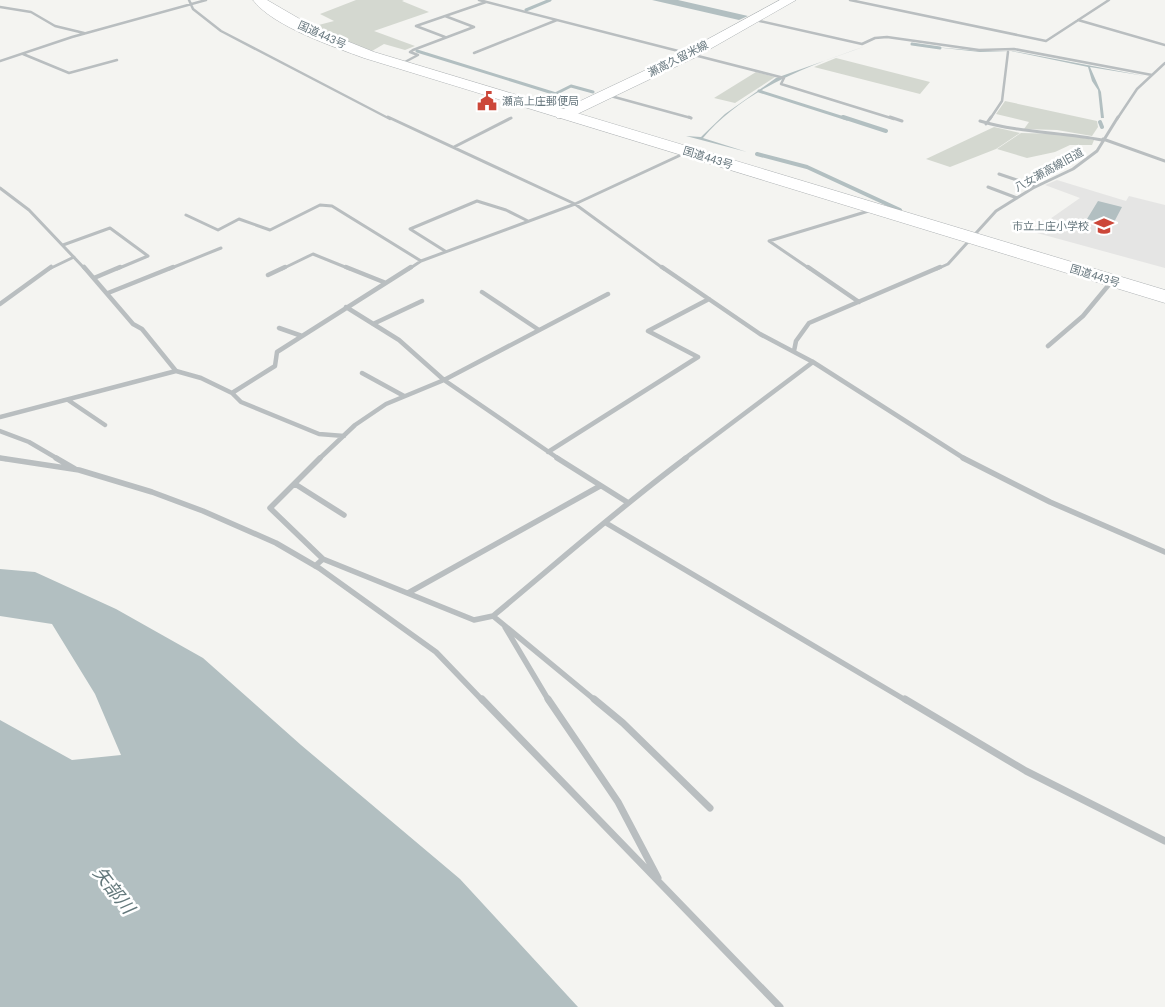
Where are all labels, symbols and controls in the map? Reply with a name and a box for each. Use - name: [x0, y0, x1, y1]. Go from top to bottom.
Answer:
- street label: 国道443号: [296, 19, 348, 51]
- street label: 瀬高久留米線: [646, 38, 710, 80]
- public building icon: 瀬高上庄郵便局: [476, 90, 498, 112]
- place label: 瀬高上庄郵便局: [502, 95, 579, 108]
- street label: 国道443号: [681, 144, 735, 172]
- street label: 八女瀬高線旧道: [1012, 146, 1086, 194]
- school or university icon: 市立上庄小学校: [1093, 215, 1115, 237]
- place label: 市立上庄小学校: [1012, 220, 1089, 233]
- street label: 国道443号: [1068, 262, 1122, 290]
- water label: 矢部川: [89, 862, 140, 919]

